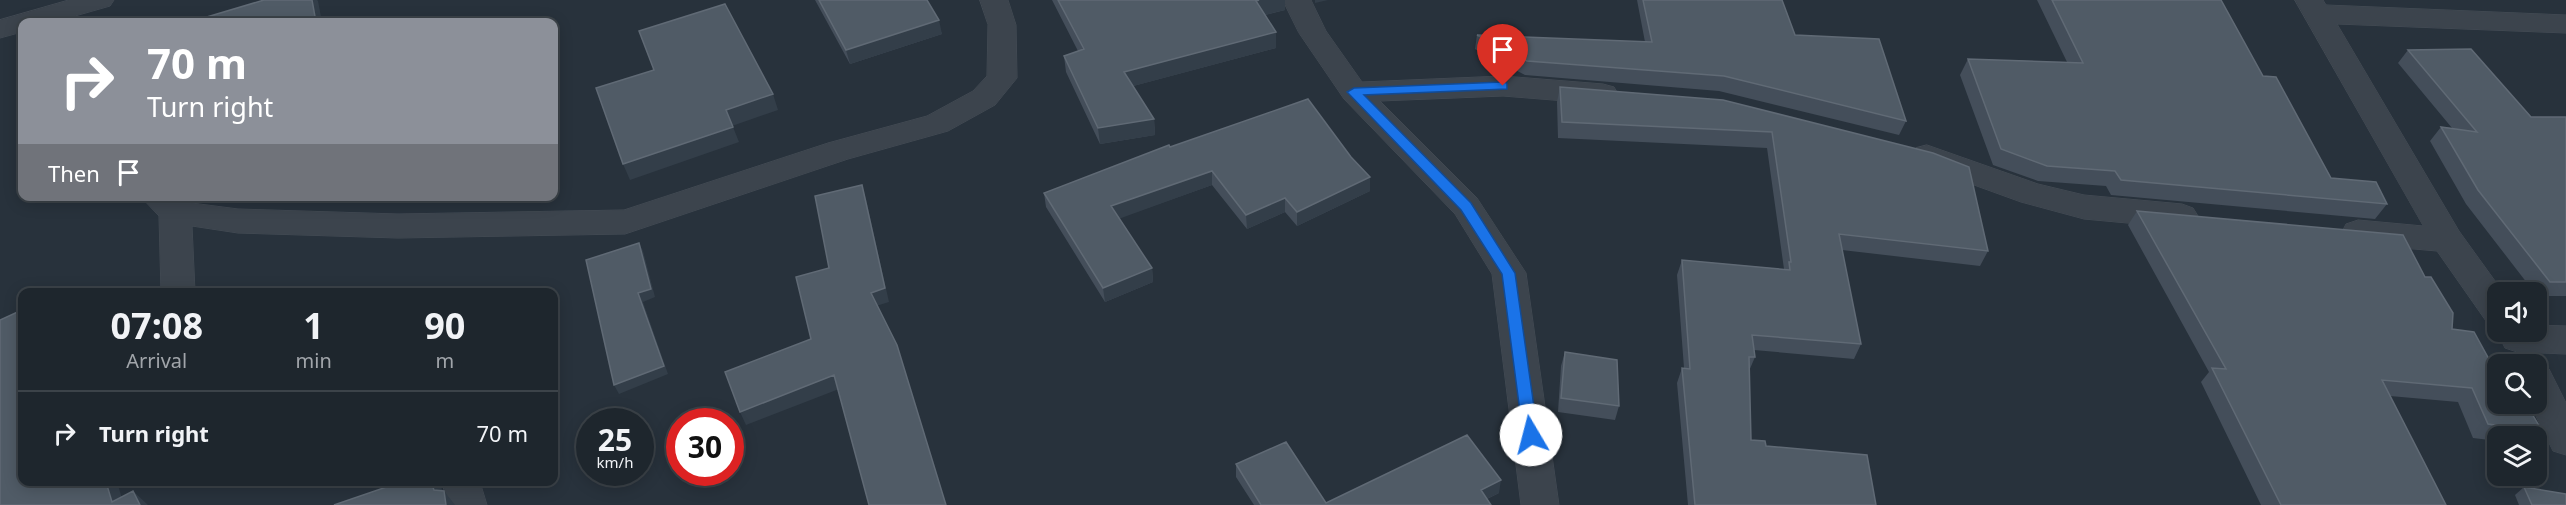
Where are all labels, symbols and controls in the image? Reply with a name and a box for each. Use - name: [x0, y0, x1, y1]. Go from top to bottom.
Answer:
- pin: [1477, 24, 1528, 86]
- icon: arrive: [1486, 33, 1519, 66]
- text: 70 m: [147, 34, 247, 91]
- icon: right: [48, 42, 126, 120]
- text: Turn right: [147, 88, 273, 125]
- icon: arrive: [112, 156, 145, 189]
- text: Then: [48, 158, 100, 188]
- map controls: [2487, 282, 2547, 486]
- button: sound: [2487, 282, 2547, 342]
- text: 07:08: [111, 301, 203, 350]
- text: 1: [303, 301, 324, 350]
- text: 90: [424, 301, 465, 350]
- text: Arrival: [126, 347, 187, 374]
- text: min: [296, 347, 332, 374]
- text: m: [436, 347, 454, 374]
- button: search: [2487, 354, 2547, 414]
- position arrow: [1499, 403, 1563, 467]
- speed limit sign: 30: [666, 408, 744, 486]
- icon: right: [48, 417, 81, 450]
- text: Turn right: [99, 418, 209, 448]
- text: 70 m: [477, 418, 528, 448]
- text: 25: [598, 419, 632, 460]
- button: layers: [2487, 426, 2547, 486]
- text: km/h: [597, 452, 633, 472]

